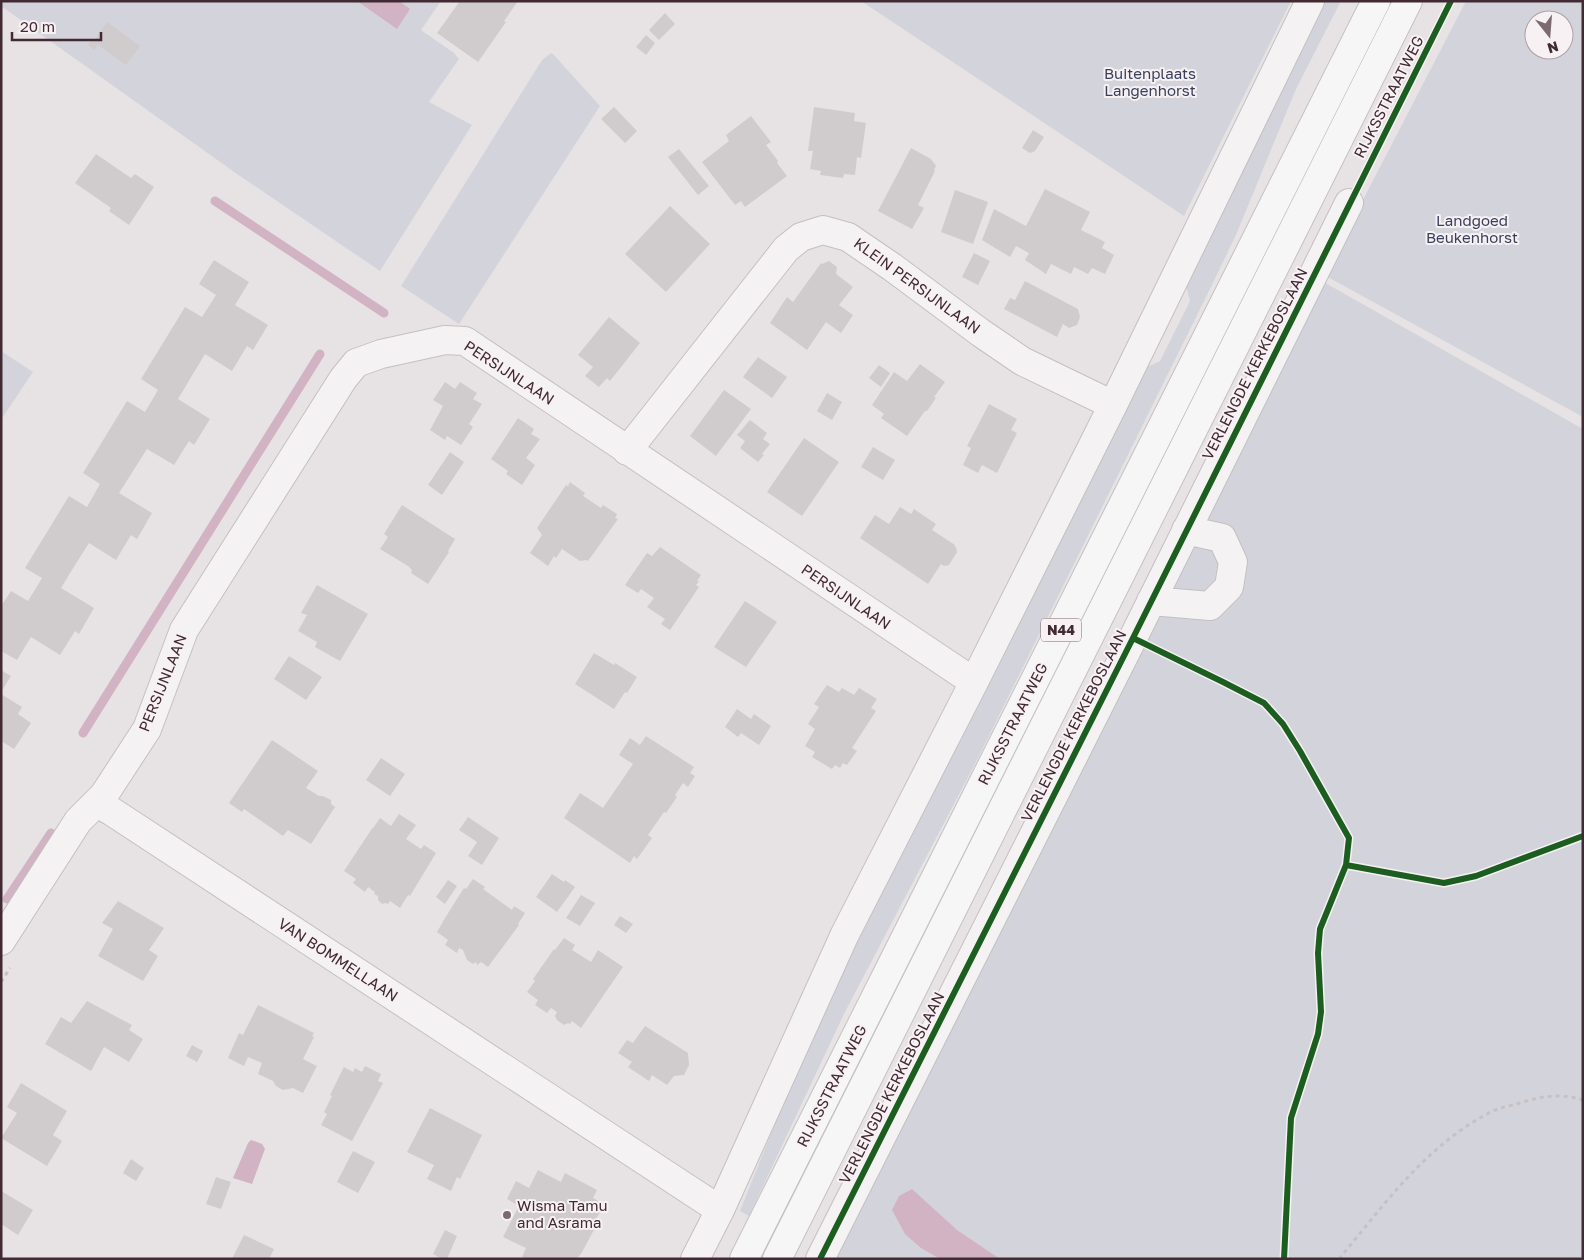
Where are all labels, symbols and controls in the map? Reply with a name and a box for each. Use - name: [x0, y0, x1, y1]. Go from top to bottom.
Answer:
- scale bar: [12, 10, 101, 42]
- north arrow: [1524, 10, 1574, 60]
- text: 20 m: [20, 17, 55, 35]
- street label: RIJKSSTRAATWEG: [1349, 32, 1427, 161]
- text: N: [1545, 38, 1561, 58]
- park label: Buitenplaats Langenhorst: [1104, 64, 1196, 99]
- park label: Landgoed Beukenhorst: [1426, 211, 1518, 246]
- street label: KLEIN PERSIJNLAAN: [851, 233, 984, 337]
- street label: VERLENGDE KERKEBOSLAAN: [1198, 264, 1311, 463]
- street label: PERSIJNLAAN: [461, 336, 558, 408]
- street label: PERSIJNLAAN: [798, 560, 895, 633]
- road number: N44: [1041, 618, 1081, 642]
- street label: VERLENGDE KERKEBOSLAAN: [1017, 626, 1130, 825]
- street label: PERSIJNLAAN: [134, 631, 190, 734]
- street label: RIJKSSTRAATWEG: [973, 659, 1051, 788]
- street label: VAN BOMMELLAAN: [275, 914, 402, 1005]
- street label: VERLENGDE KERKEBOSLAAN: [835, 988, 948, 1187]
- street label: RIJKSSTRAATWEG: [792, 1021, 870, 1150]
- place label: Wisma Tamu and Asrama: [517, 1196, 608, 1231]
- marker: Wisma Tamu and Asrama: [501, 1209, 513, 1221]

